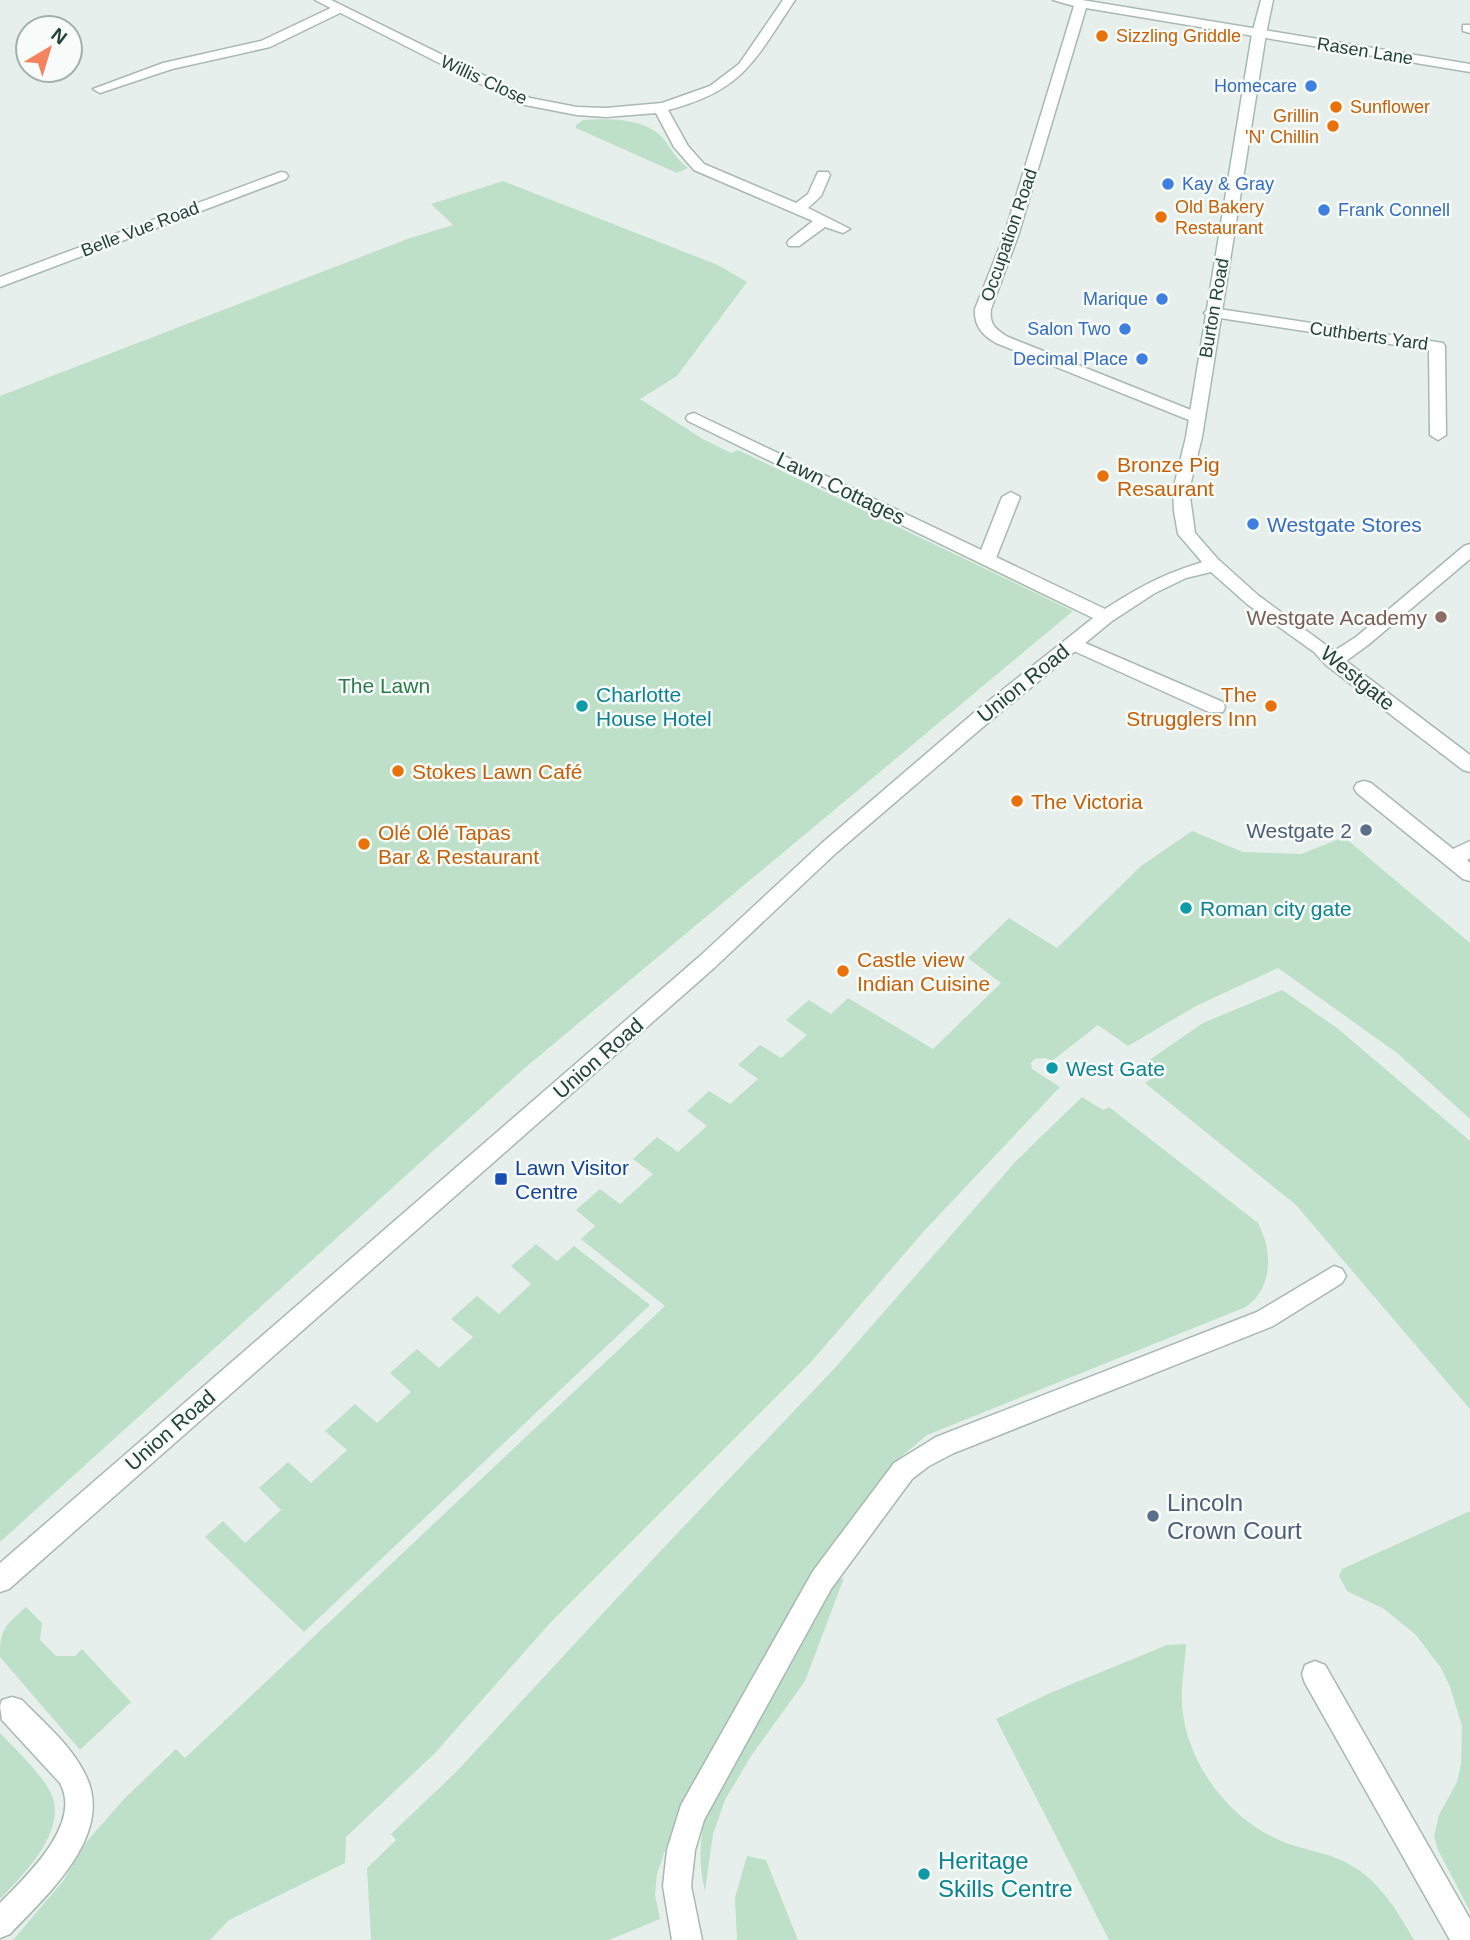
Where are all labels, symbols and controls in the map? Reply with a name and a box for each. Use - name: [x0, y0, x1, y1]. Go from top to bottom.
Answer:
- north arrow: [14, 14, 84, 84]
- text: N: [47, 23, 71, 48]
- place label: Sizzling Griddle: [1116, 26, 1241, 46]
- marker: Sizzling Griddle: [1094, 28, 1110, 44]
- street label: Rasen Lane: [1315, 34, 1415, 68]
- street label: Willis Close: [438, 51, 530, 109]
- place label: Homecare: [1214, 76, 1297, 96]
- marker: Homecare: [1303, 78, 1319, 94]
- place label: Sunflower: [1350, 97, 1430, 117]
- marker: Sunflower: [1328, 99, 1344, 115]
- place label: Grillin 'N' Chillin: [1245, 106, 1319, 147]
- marker: Grillin 'N' Chillin: [1325, 118, 1341, 134]
- street label: Occupation Road: [977, 166, 1041, 304]
- place label: Kay & Gray: [1182, 174, 1274, 194]
- marker: Kay & Gray: [1160, 176, 1176, 192]
- street label: Belle Vue Road: [78, 197, 202, 261]
- place label: Old Bakery Restaurant: [1175, 197, 1264, 238]
- place label: Frank Connell: [1338, 200, 1450, 220]
- marker: Frank Connell: [1316, 202, 1332, 218]
- marker: Old Bakery Restaurant: [1153, 209, 1169, 225]
- street label: Burton Road: [1195, 256, 1233, 360]
- place label: Marique: [1083, 289, 1148, 309]
- marker: Marique: [1154, 291, 1170, 307]
- street label: Cuthberts Yard: [1308, 318, 1430, 354]
- place label: Salon Two: [1027, 319, 1111, 339]
- marker: Salon Two: [1117, 321, 1133, 337]
- place label: Decimal Place: [1013, 349, 1128, 369]
- marker: Decimal Place: [1134, 351, 1150, 367]
- street label: Lawn Cottages: [773, 447, 909, 529]
- place label: Bronze Pig Resaurant: [1117, 453, 1220, 500]
- marker: Bronze Pig Resaurant: [1095, 468, 1111, 484]
- place label: Westgate Stores: [1267, 513, 1422, 536]
- marker: Westgate Stores: [1245, 516, 1261, 532]
- place label: Westgate Academy: [1246, 606, 1427, 629]
- marker: Westgate Academy: [1433, 609, 1449, 625]
- street label: Union Road: [973, 639, 1073, 727]
- street label: Westgate: [1316, 641, 1400, 715]
- park label: The Lawn: [338, 674, 430, 697]
- place label: Charlotte House Hotel: [596, 683, 712, 730]
- place label: The Strugglers Inn: [1126, 683, 1257, 730]
- marker: Charlotte House Hotel: [574, 698, 590, 714]
- marker: The Strugglers Inn: [1263, 698, 1279, 714]
- place label: Stokes Lawn Café: [412, 760, 582, 783]
- marker: Stokes Lawn Café: [390, 763, 406, 779]
- place label: The Victoria: [1031, 790, 1143, 813]
- marker: The Victoria: [1009, 793, 1025, 809]
- place label: Westgate 2: [1246, 819, 1352, 842]
- place label: Olé Olé Tapas Bar & Restaurant: [378, 821, 539, 868]
- marker: Westgate 2: [1358, 822, 1374, 838]
- marker: Olé Olé Tapas Bar & Restaurant: [356, 836, 372, 852]
- place label: Roman city gate: [1200, 897, 1352, 920]
- marker: Roman city gate: [1178, 900, 1194, 916]
- place label: Castle view Indian Cuisine: [857, 948, 990, 995]
- marker: Castle view Indian Cuisine: [835, 963, 851, 979]
- street label: Union Road: [549, 1013, 647, 1103]
- place label: West Gate: [1066, 1057, 1165, 1080]
- marker: West Gate: [1044, 1060, 1060, 1076]
- place label: Lawn Visitor Centre: [515, 1156, 629, 1203]
- marker: Lawn Visitor Centre: [493, 1171, 509, 1187]
- street label: Union Road: [121, 1385, 219, 1475]
- place label: Lincoln Crown Court: [1167, 1489, 1302, 1544]
- marker: Lincoln Crown Court: [1145, 1508, 1161, 1524]
- place label: Heritage Skills Centre: [938, 1847, 1073, 1902]
- marker: Heritage Skills Centre: [916, 1866, 932, 1882]

